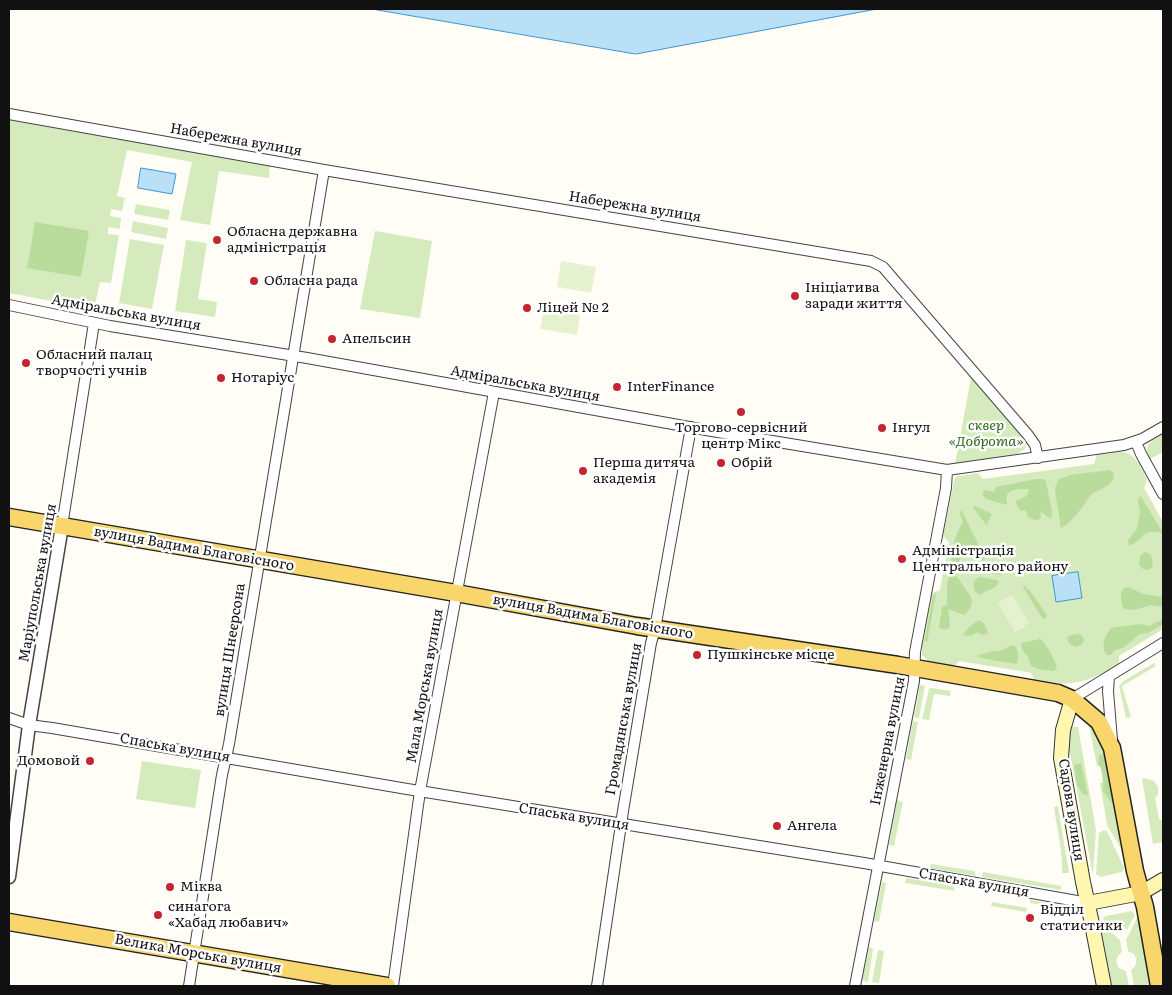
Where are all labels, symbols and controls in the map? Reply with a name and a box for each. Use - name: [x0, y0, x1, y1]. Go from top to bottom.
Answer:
- street label: Набережна вулиця: [169, 120, 303, 160]
- street label: Набережна вулиця: [568, 188, 702, 226]
- place label: Обласна державна адміністрація: [227, 224, 357, 256]
- marker: Обласна державна адміністрація: [211, 234, 223, 246]
- place label: Обласна рада: [264, 273, 358, 289]
- marker: Обласна рада: [248, 275, 260, 287]
- place label: Ініціатива заради життя: [805, 280, 902, 312]
- marker: Ініціатива заради життя: [789, 290, 801, 302]
- street label: Адміральська вулиця: [50, 292, 202, 334]
- place label: Ліцей № 2: [537, 300, 609, 316]
- marker: Ліцей № 2: [521, 302, 533, 314]
- place label: Апельсин: [342, 331, 411, 347]
- marker: Апельсин: [326, 333, 338, 345]
- place label: Обласний палац творчості учнів: [36, 347, 152, 380]
- marker: Обласний палац творчості учнів: [20, 357, 32, 369]
- street label: Адміральська вулиця: [449, 363, 601, 405]
- place label: Нотаріус: [231, 370, 294, 386]
- marker: Нотаріус: [215, 372, 227, 384]
- place label: InterFinance: [627, 379, 714, 395]
- marker: InterFinance: [611, 381, 623, 393]
- marker: Торгово-сервісний центр Мікс: [735, 406, 747, 418]
- park label: сквер «Доброта»: [949, 418, 1023, 451]
- place label: Торгово-сервісний центр Мікс: [674, 420, 808, 452]
- place label: Інгул: [892, 420, 930, 436]
- marker: Інгул: [876, 422, 888, 434]
- place label: Перша дитяча академія: [593, 455, 695, 488]
- place label: Обрій: [731, 455, 773, 471]
- marker: Обрій: [715, 457, 727, 469]
- marker: Перша дитяча академія: [577, 465, 589, 477]
- street label: Маріупольська вулиця: [16, 502, 60, 664]
- street label: вулиця Вадима Благовісного: [93, 523, 295, 575]
- place label: Адміністрація Центрального району: [912, 543, 1068, 576]
- marker: Адміністрація Центрального району: [896, 553, 908, 565]
- street label: вулиця Шнеєрсона: [211, 582, 249, 718]
- street label: вулиця Вадима Благовісного: [492, 591, 694, 643]
- street label: Мала Морська вулиця: [403, 608, 447, 764]
- street label: Громадянська вулиця: [602, 641, 646, 797]
- place label: Пушкінське місце: [707, 647, 834, 663]
- marker: Пушкінське місце: [691, 649, 703, 661]
- street label: Інженерна вулиця: [867, 675, 909, 807]
- street label: Спаська вулиця: [119, 730, 231, 766]
- place label: Домовой: [17, 753, 80, 769]
- marker: Домовой: [84, 755, 96, 767]
- street label: Садова вулиця: [1055, 758, 1087, 862]
- street label: Спаська вулиця: [518, 800, 630, 834]
- place label: Ангела: [787, 818, 837, 834]
- marker: Ангела: [771, 820, 783, 832]
- street label: Спаська вулиця: [918, 865, 1030, 901]
- place label: Міква: [180, 879, 222, 895]
- marker: Міква: [164, 881, 176, 893]
- place label: синагога «Хабад любавич»: [168, 899, 289, 932]
- place label: Відділ статистики: [1040, 902, 1123, 934]
- marker: синагога «Хабад любавич»: [152, 909, 164, 921]
- marker: Відділ статистики: [1024, 912, 1036, 924]
- street label: Велика Морська вулиця: [113, 931, 283, 977]

